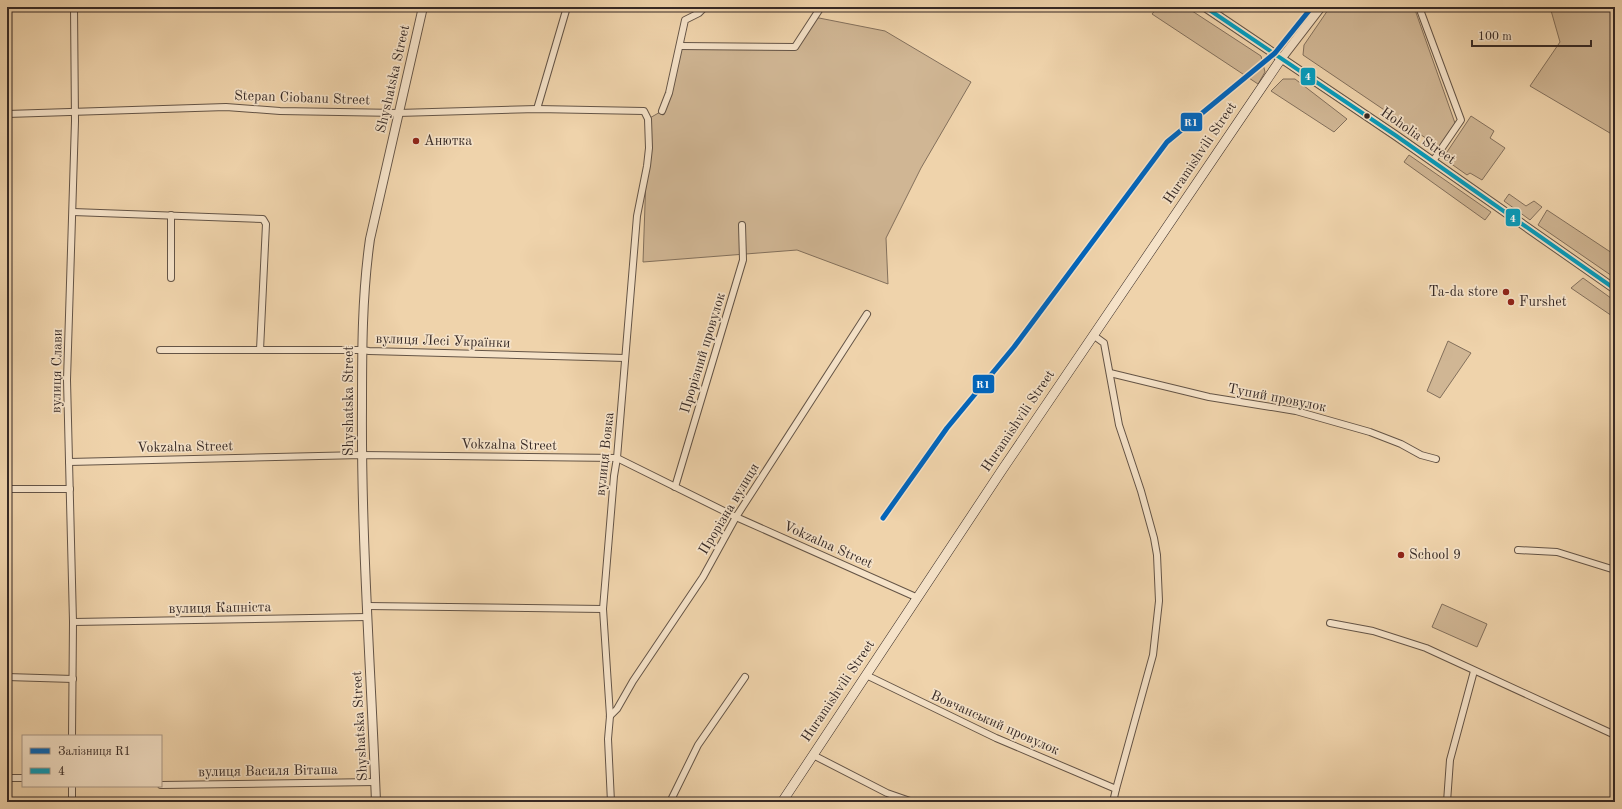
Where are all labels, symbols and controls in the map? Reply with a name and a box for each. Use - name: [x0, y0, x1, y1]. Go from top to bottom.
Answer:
- scale bar: [1472, 22, 1591, 48]
- street label: Shyshatska Street: [374, 23, 412, 134]
- text: 100 m: [1478, 31, 1512, 43]
- line badge: 4: [1300, 67, 1316, 86]
- text: 4: [1305, 72, 1311, 83]
- street label: Stepan Ciobanu Street: [234, 89, 370, 107]
- street label: Huramishvili Street: [1161, 99, 1239, 206]
- street label: Hoholia Street: [1378, 105, 1458, 167]
- unlabelled marker: [1362, 111, 1372, 121]
- line badge: R1: [1180, 112, 1203, 132]
- text: R1: [1184, 118, 1198, 129]
- place label: Анютка: [424, 134, 472, 148]
- marker: Анютка: [411, 136, 421, 146]
- line badge: 4: [1505, 208, 1521, 227]
- text: 4: [1510, 214, 1516, 225]
- place label: Ta-da store: [1428, 285, 1498, 299]
- marker: Ta-da store: [1501, 287, 1511, 297]
- street label: Прорізний провулок: [678, 291, 728, 415]
- place label: Furshet: [1519, 295, 1567, 309]
- marker: Furshet: [1506, 297, 1516, 307]
- street label: вулиця Слави: [49, 329, 65, 413]
- street label: вулиця Лесі Українки: [375, 332, 511, 350]
- street label: Shyshatska Street: [342, 346, 356, 456]
- street label: Huramishvili Street: [979, 367, 1057, 474]
- line badge: R1: [972, 374, 995, 394]
- text: R1: [976, 380, 990, 391]
- street label: Тупий провулок: [1226, 382, 1328, 414]
- street label: вулиця Вовка: [594, 411, 616, 497]
- street label: Vokzalna Street: [461, 437, 557, 453]
- street label: Vokzalna Street: [137, 439, 233, 455]
- street label: Прорізна вулиця: [696, 461, 762, 557]
- street label: Vokzalna Street: [781, 519, 875, 571]
- place label: School 9: [1409, 548, 1461, 562]
- marker: School 9: [1396, 550, 1406, 560]
- street label: вулиця Капніста: [169, 600, 272, 616]
- street label: Huramishvili Street: [799, 637, 877, 744]
- street label: Shyshatska Street: [350, 670, 370, 782]
- street label: Вовчанський провулок: [929, 688, 1061, 758]
- legend: [22, 735, 162, 787]
- text: Залізниця R1: [58, 745, 131, 758]
- street label: вулиця Василя Віташа: [198, 763, 338, 779]
- text: 4: [58, 766, 65, 778]

